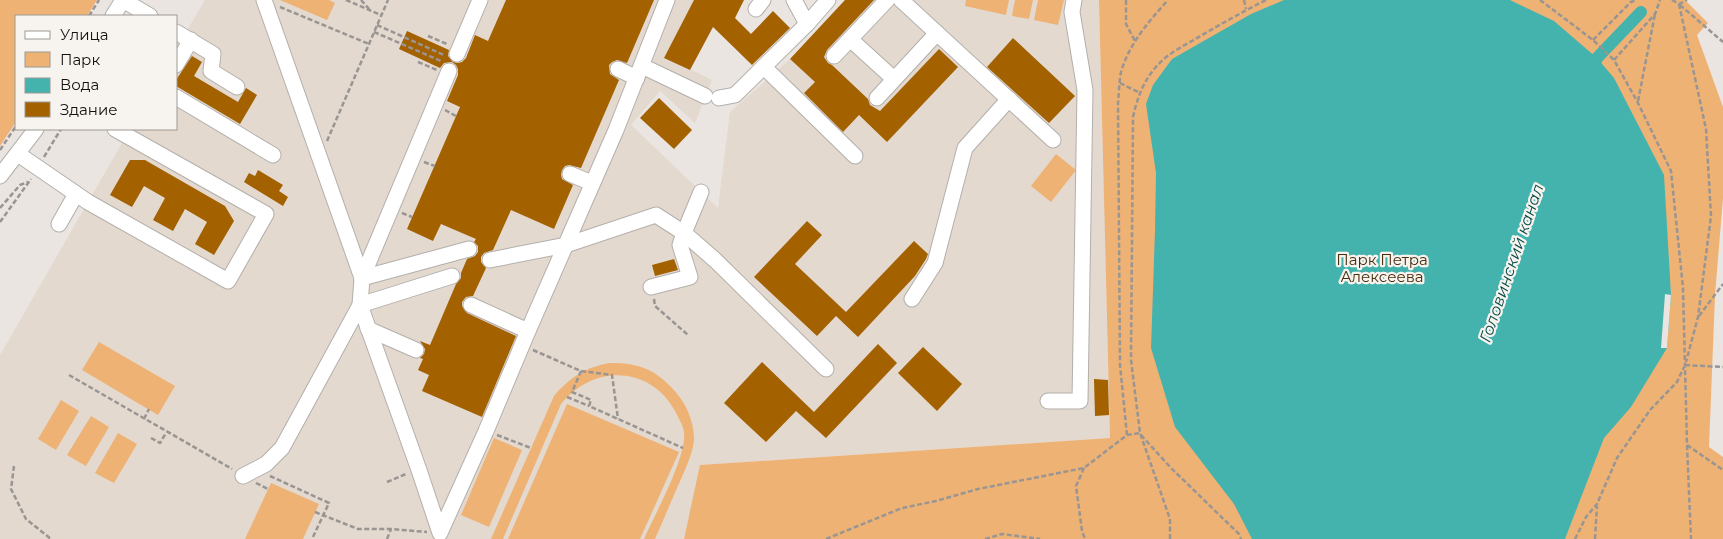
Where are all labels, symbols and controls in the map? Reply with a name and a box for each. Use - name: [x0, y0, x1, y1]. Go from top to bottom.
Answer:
- legend: [15, 15, 178, 130]
- text: Улица: [60, 25, 108, 44]
- text: Парк: [60, 50, 100, 69]
- text: Вода: [60, 75, 99, 94]
- text: Здание: [60, 100, 118, 119]
- water label: Головинский канал: [1475, 182, 1547, 345]
- park label: Парк Петра Алексеева: [1336, 250, 1428, 286]

